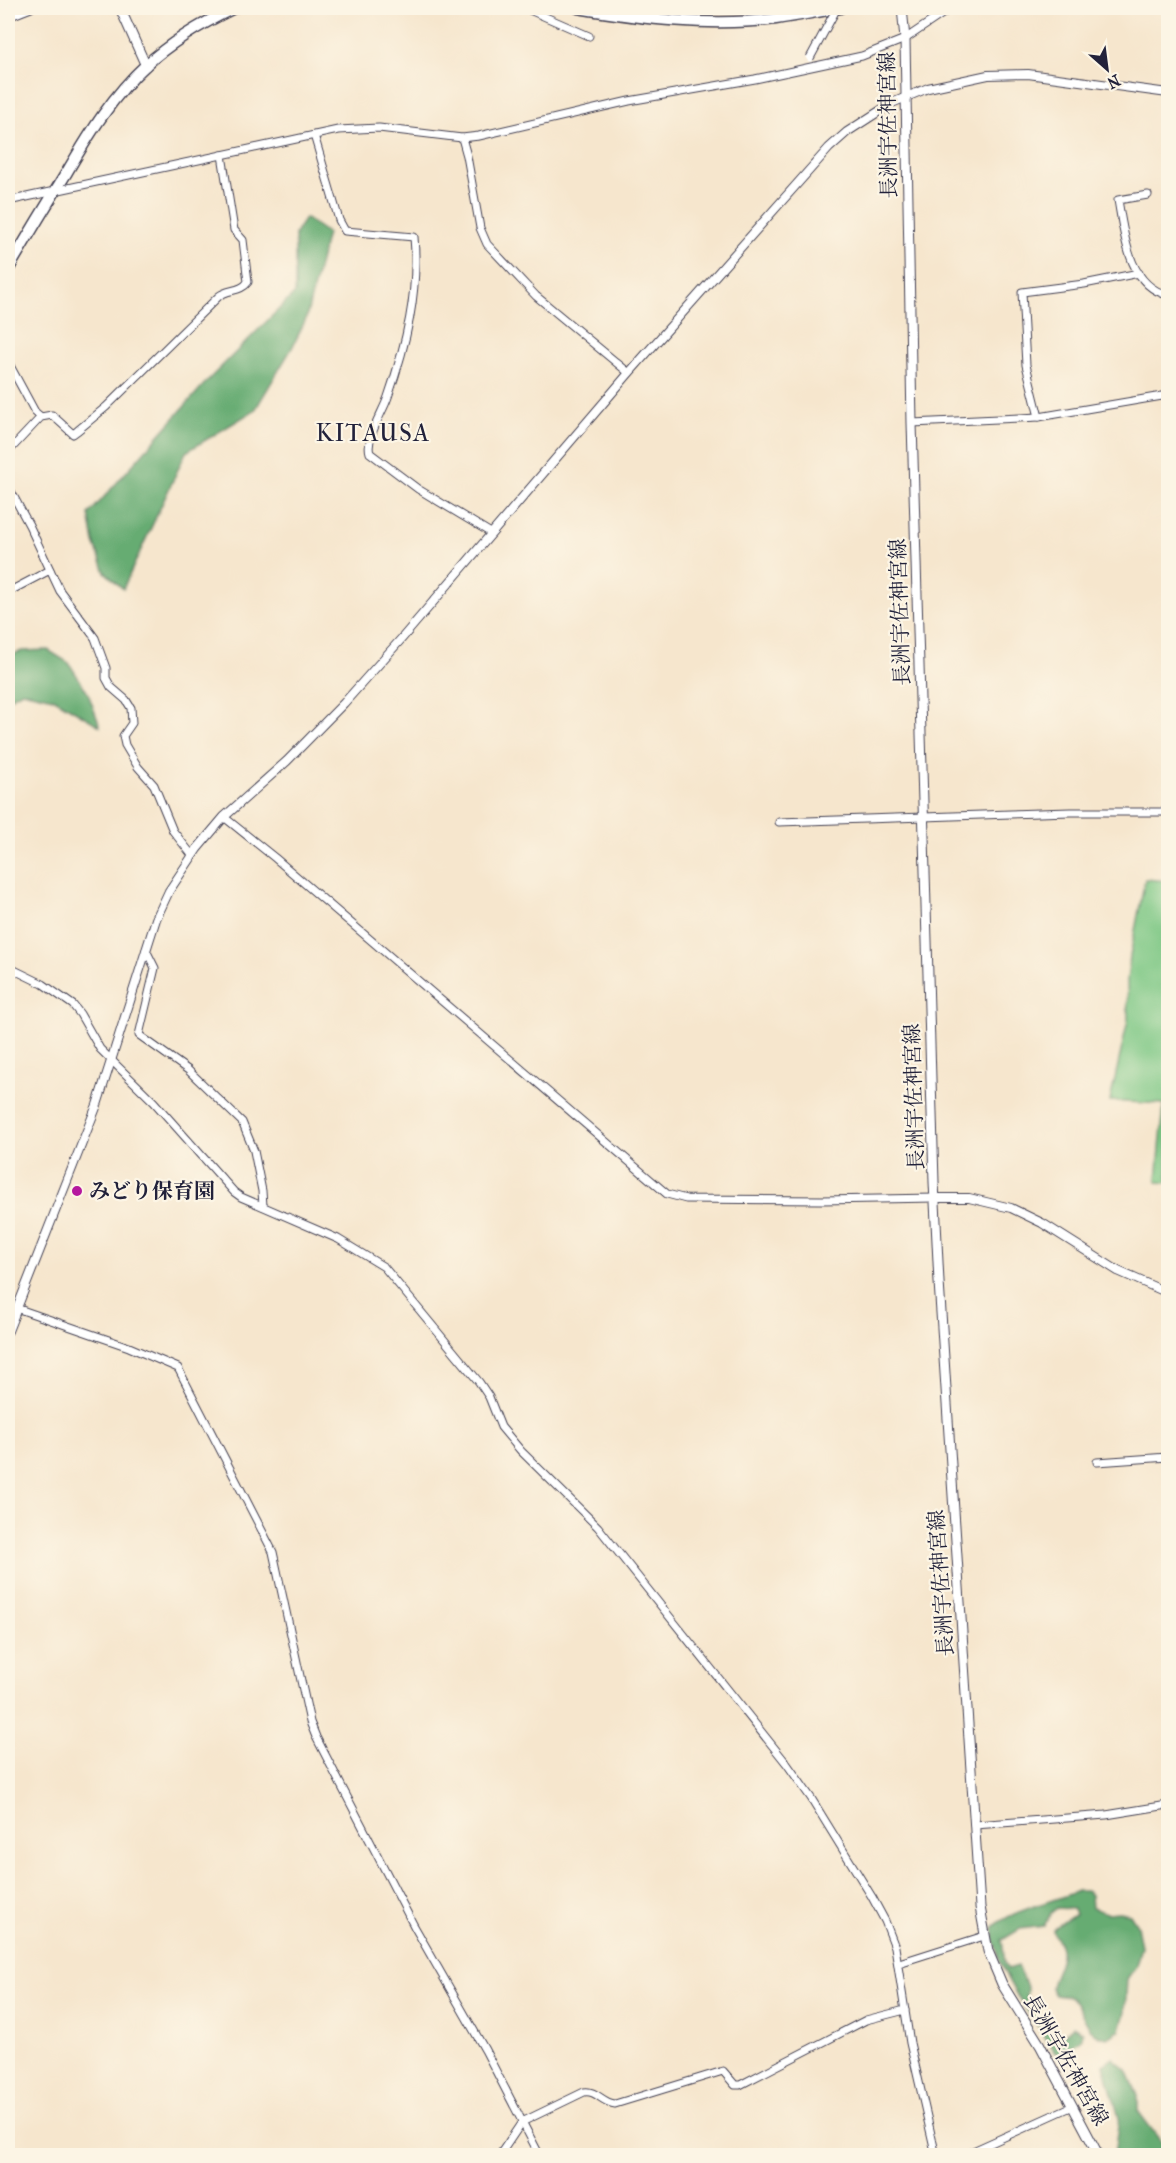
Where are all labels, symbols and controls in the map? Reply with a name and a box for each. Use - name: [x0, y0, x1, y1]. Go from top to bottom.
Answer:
- north arrow: [1077, 39, 1137, 99]
- street label: 長洲宇佐神宮線: [875, 51, 901, 199]
- text: N: [1103, 71, 1124, 93]
- district label: KITAUSA: [316, 419, 430, 447]
- street label: 長洲宇佐神宮線: [885, 538, 915, 686]
- street label: 長洲宇佐神宮線: [899, 1023, 929, 1171]
- place label: みどり保育園: [89, 1179, 215, 1203]
- marker: みどり保育園: [70, 1184, 84, 1198]
- street label: 長洲宇佐神宮線: [924, 1509, 958, 1657]
- street label: 長洲宇佐神宮線: [1019, 1990, 1113, 2130]

